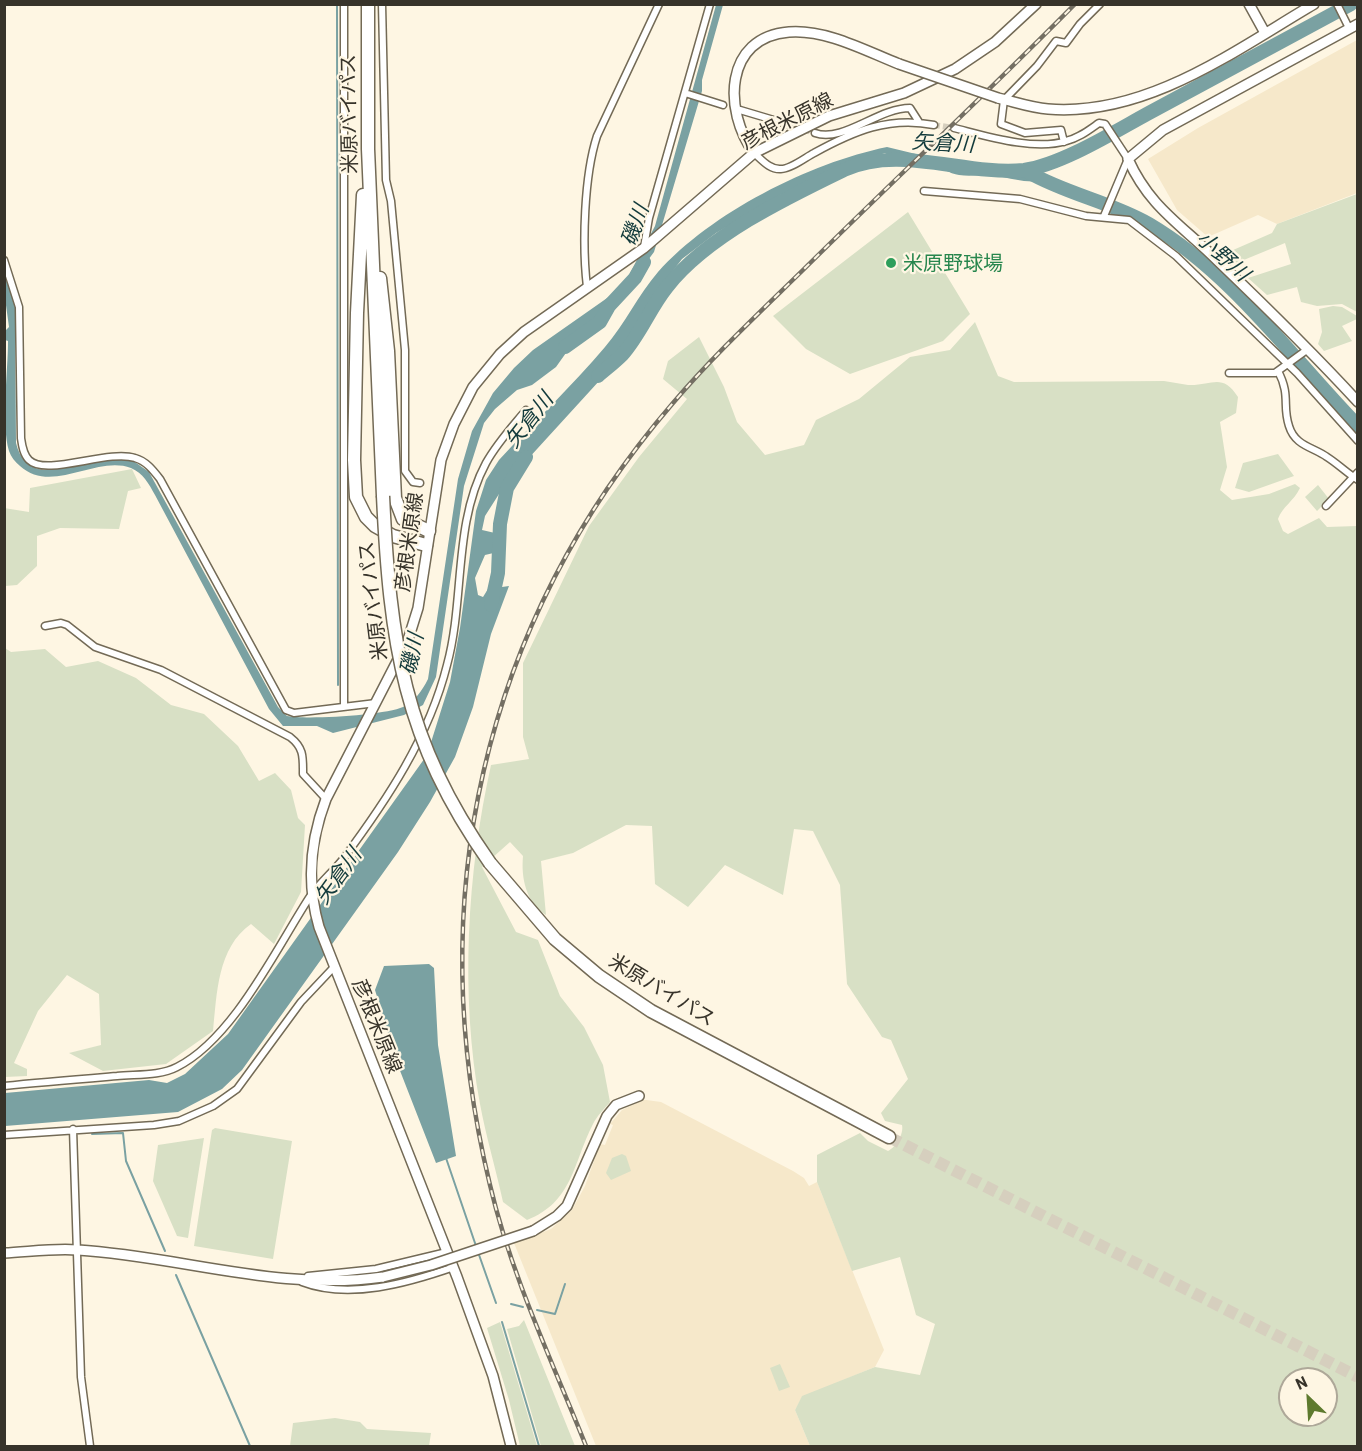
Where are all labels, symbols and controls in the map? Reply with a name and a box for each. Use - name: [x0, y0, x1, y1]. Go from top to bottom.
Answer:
- street label: 米原バイパス: [336, 54, 362, 174]
- street label: 彦根米原線: [737, 88, 837, 154]
- water label: 矢倉川: [911, 129, 975, 157]
- water label: 磯川: [616, 201, 654, 249]
- water label: 小野川: [1191, 226, 1255, 286]
- place label: 米原野球場: [903, 251, 1003, 275]
- marker: 米原野球場: [884, 256, 898, 270]
- water label: 矢倉川: [500, 387, 558, 453]
- street label: 彦根米原線: [390, 491, 428, 593]
- street label: 米原バイパス: [354, 540, 392, 662]
- water label: 磯川: [395, 631, 429, 677]
- water label: 矢倉川: [309, 843, 367, 909]
- street label: 米原バイパス: [604, 949, 720, 1031]
- street label: 彦根米原線: [347, 975, 407, 1077]
- north arrow: [1278, 1367, 1338, 1427]
- text: N: [1292, 1371, 1310, 1393]

